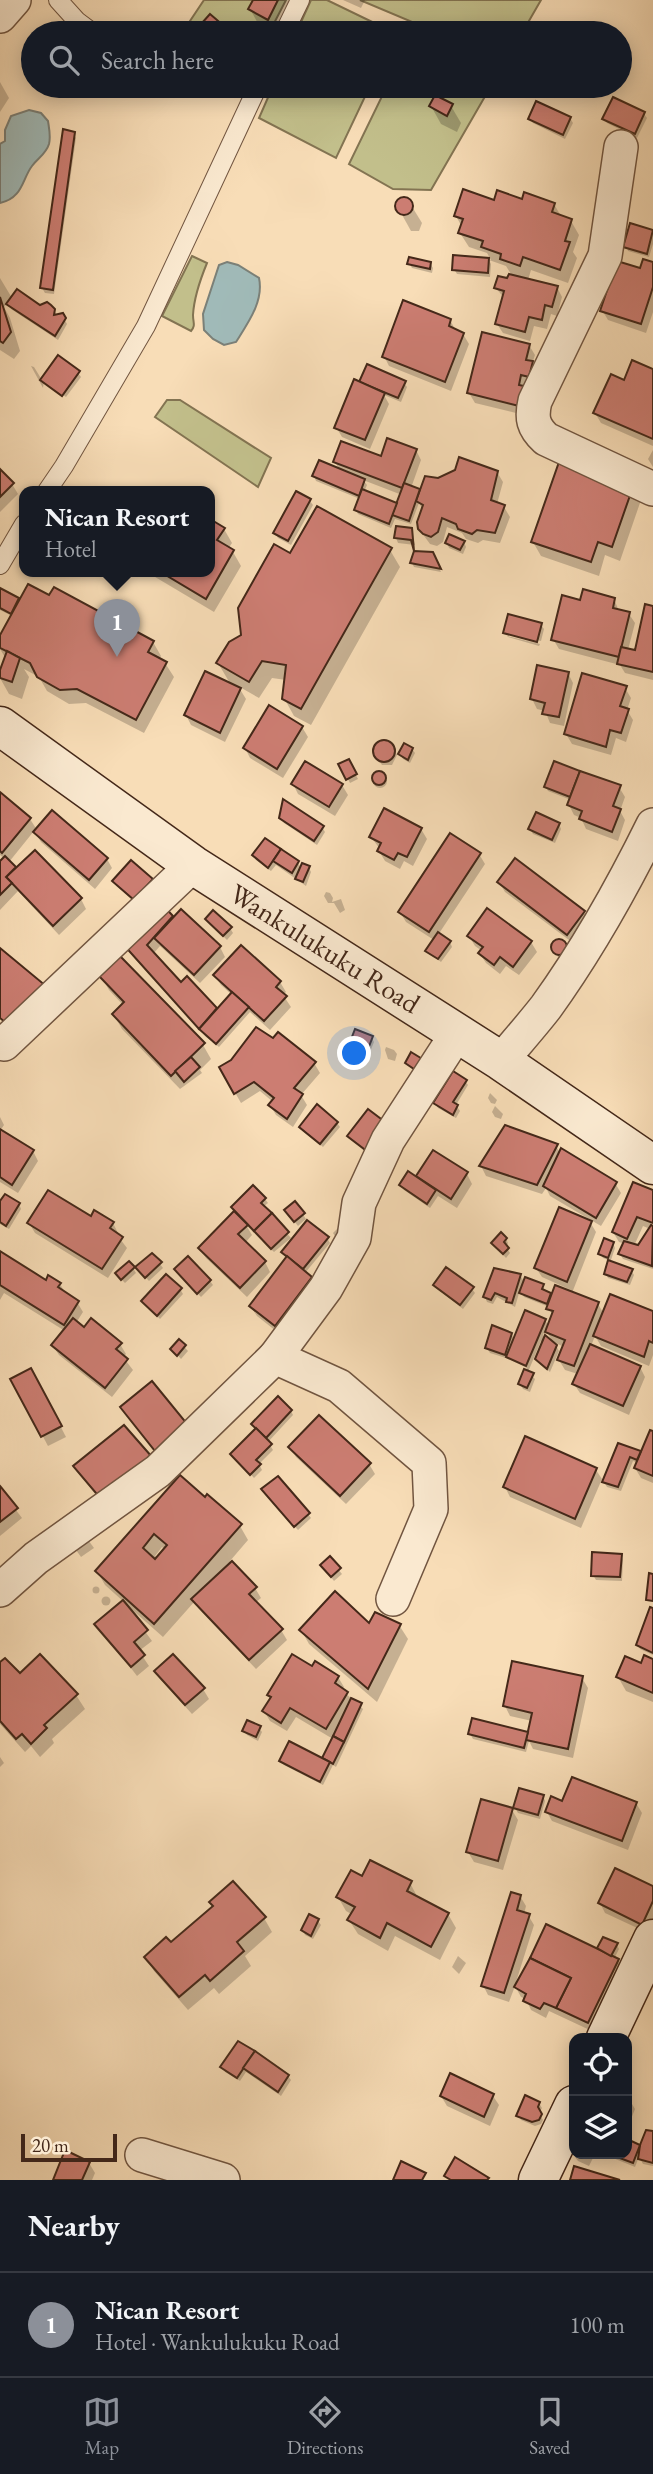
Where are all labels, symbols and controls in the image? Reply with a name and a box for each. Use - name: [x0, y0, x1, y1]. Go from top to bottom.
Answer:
- search box: [21, 21, 632, 98]
- icon: search: [45, 41, 83, 79]
- text: Search here: [101, 43, 214, 77]
- popup: [19, 486, 215, 577]
- text: Nican Resort: [45, 500, 189, 534]
- text: Hotel: [45, 534, 97, 564]
- pin: 1: [94, 599, 140, 657]
- street label: Wankulukuku Road: [223, 875, 428, 1022]
- your location: [337, 1036, 371, 1070]
- map controls: [569, 2033, 632, 2159]
- button: locate: [569, 2033, 632, 2096]
- button: layers: [569, 2096, 632, 2159]
- scale bar: [21, 2131, 117, 2163]
- text: 20 m: [32, 2133, 69, 2158]
- text: Nearby: [28, 2206, 120, 2245]
- text: Nican Resort: [95, 2293, 239, 2327]
- text: 1: [45, 2310, 57, 2340]
- text: 100 m: [569, 2310, 625, 2340]
- text: Hotel · Wankulukuku Road: [95, 2327, 340, 2357]
- tab: Map: [83, 2393, 121, 2460]
- tab: Directions: [287, 2393, 363, 2460]
- tab: Saved: [529, 2393, 570, 2460]

